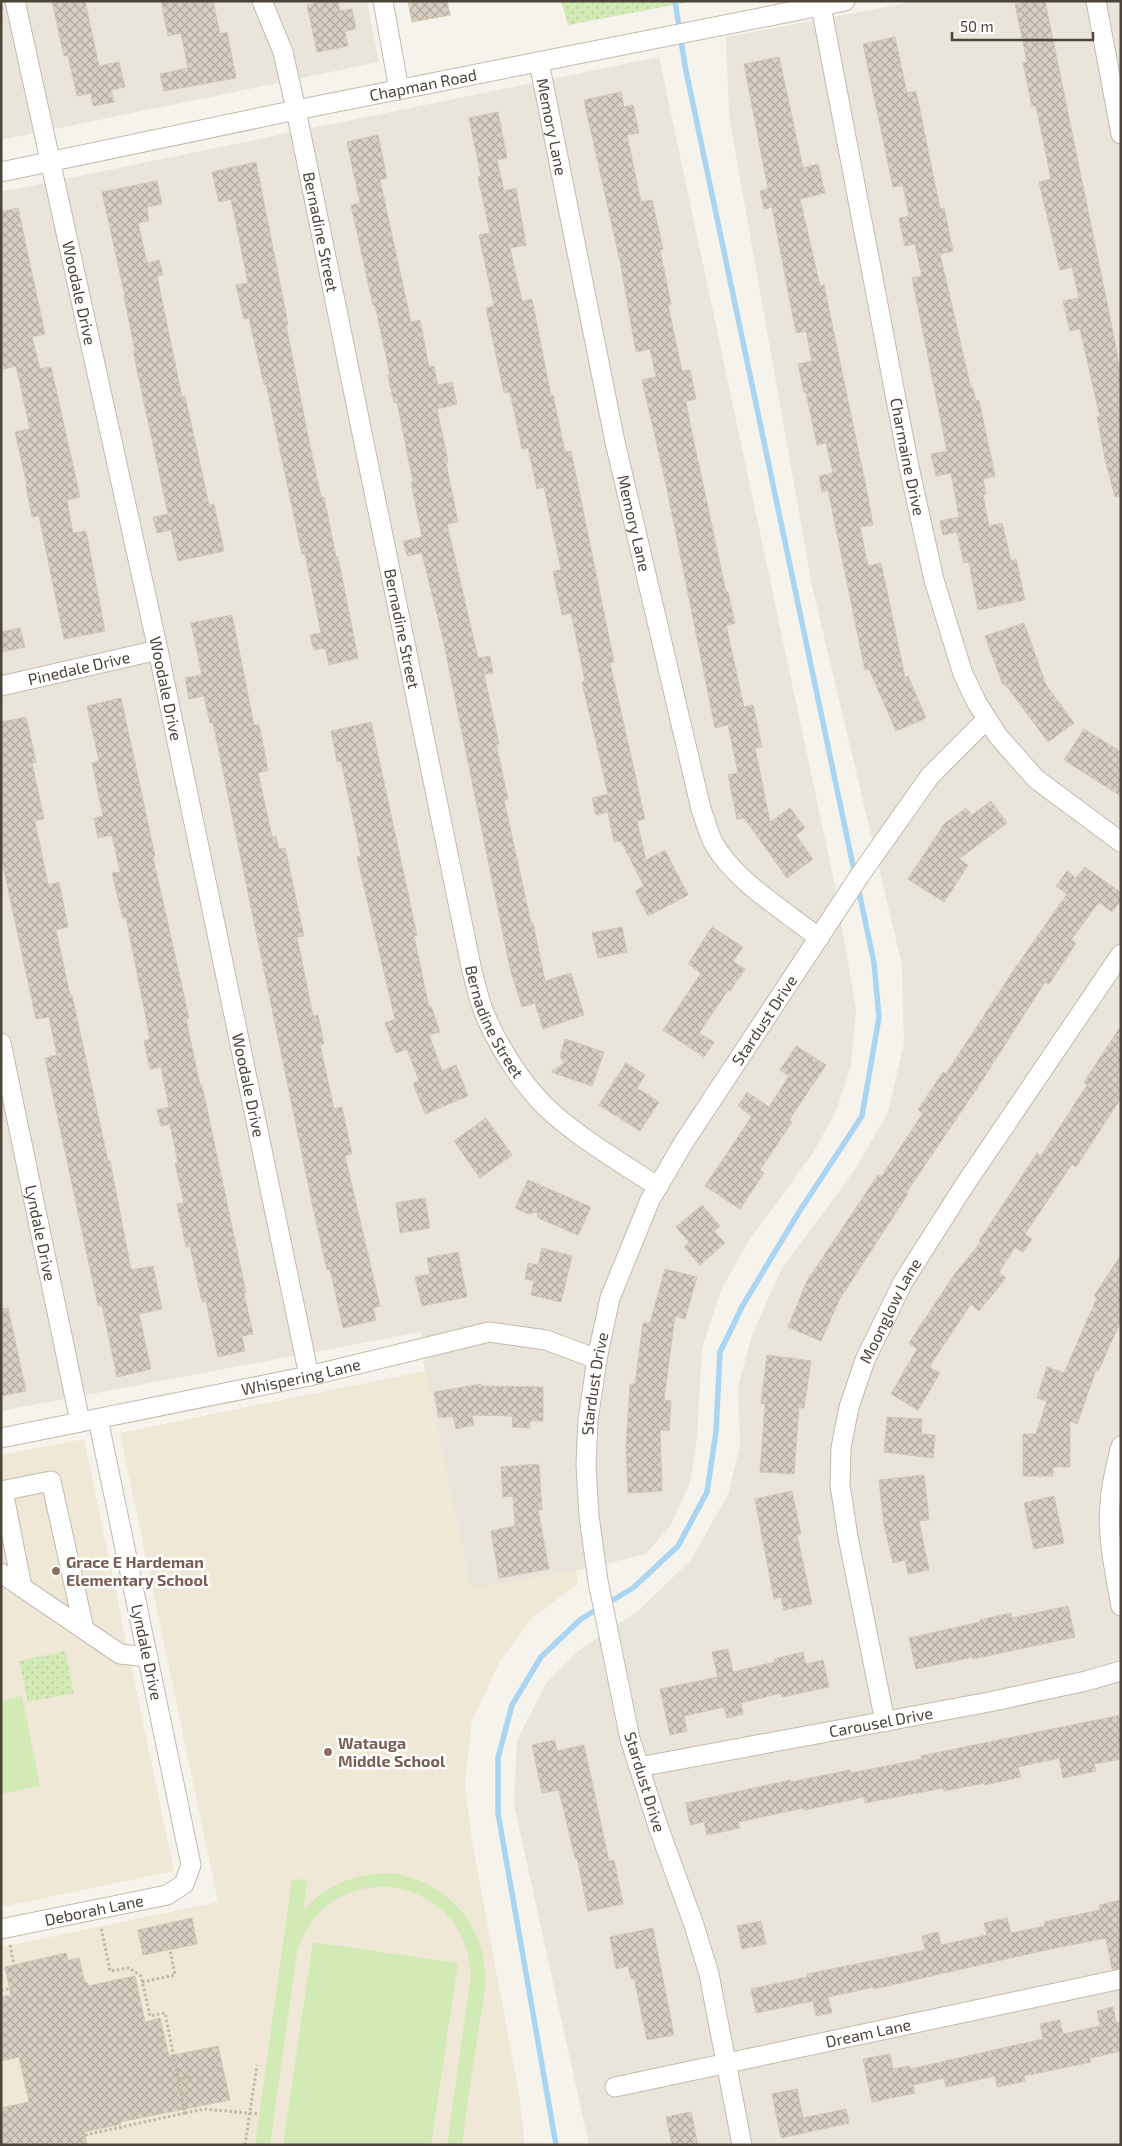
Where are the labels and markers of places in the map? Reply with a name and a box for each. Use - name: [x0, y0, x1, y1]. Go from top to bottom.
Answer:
- place label: Grace E Hardeman Elementary School: [66, 1552, 209, 1590]
- marker: Grace E Hardeman Elementary School: [50, 1565, 62, 1577]
- place label: Watauga Middle School: [338, 1733, 446, 1770]
- marker: Watauga Middle School: [322, 1746, 334, 1758]

